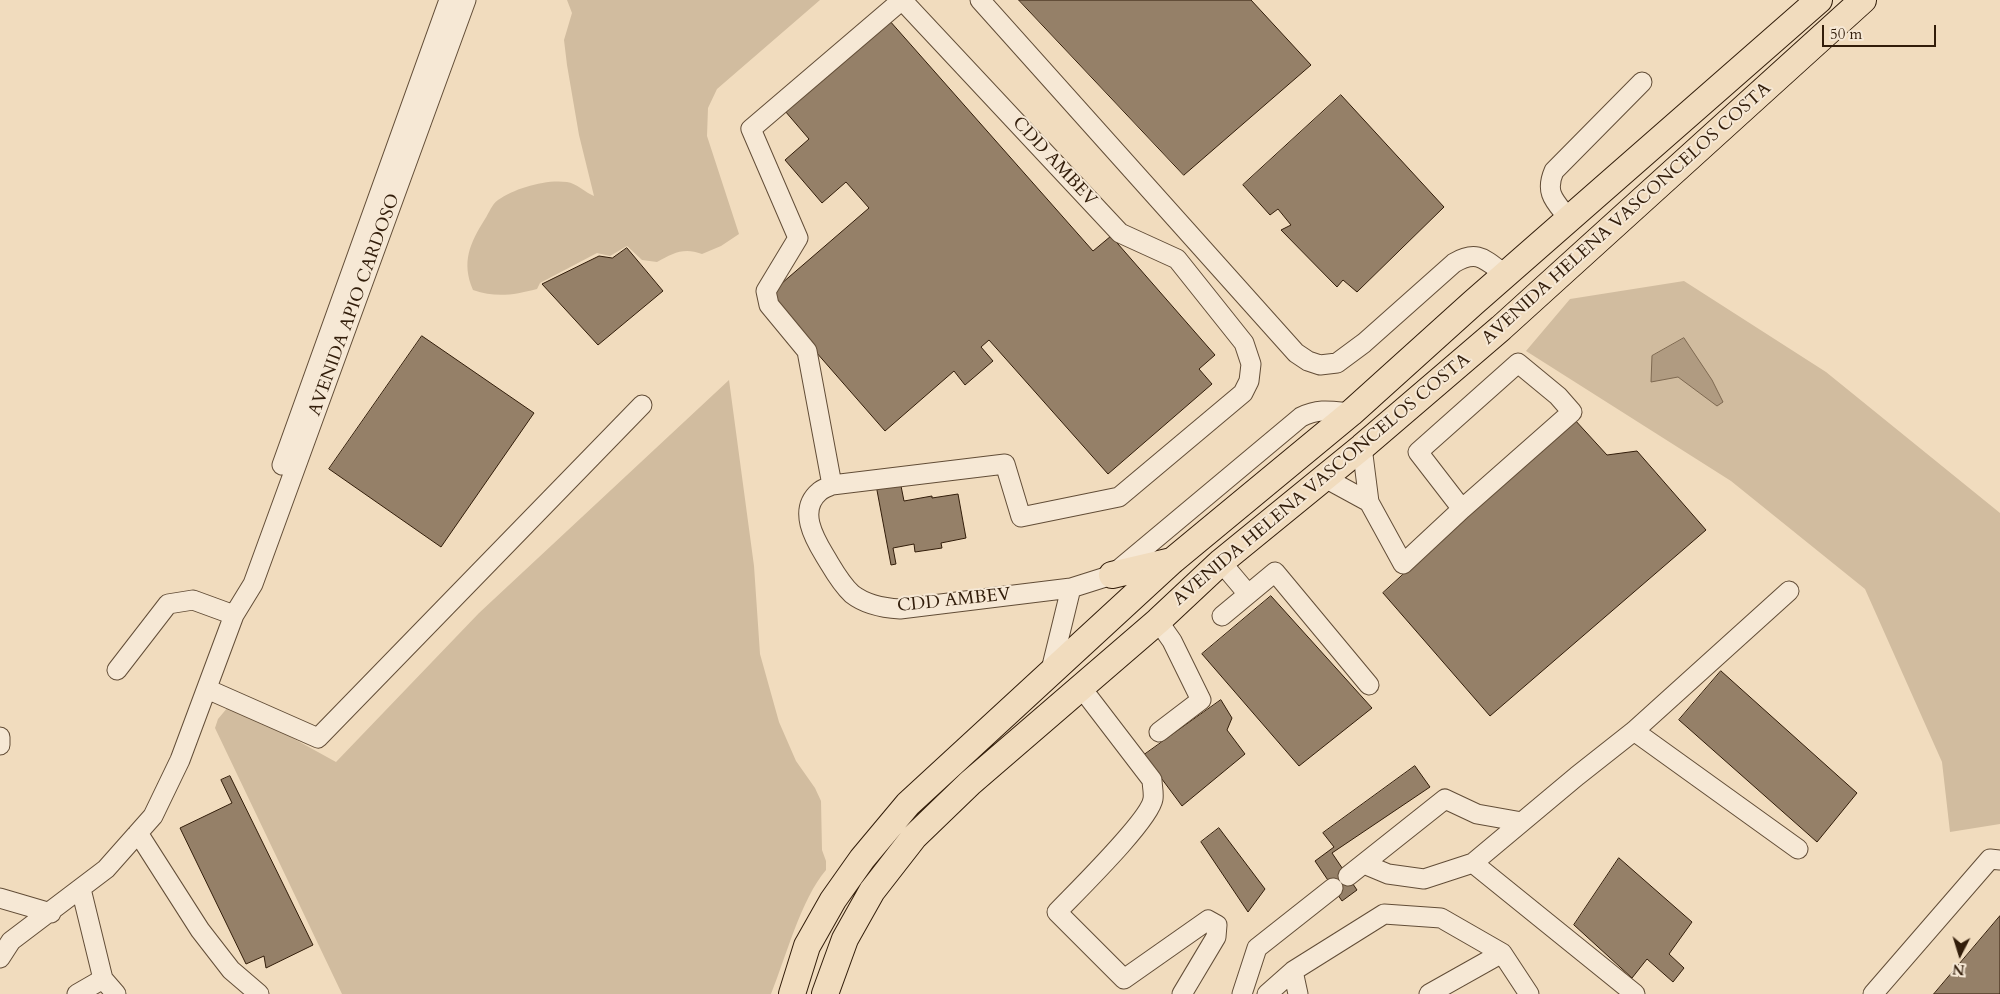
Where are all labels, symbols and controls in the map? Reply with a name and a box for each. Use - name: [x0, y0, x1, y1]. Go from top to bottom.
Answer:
- scale bar: [1825, 15, 1939, 47]
- text: 50 m: [1830, 24, 1862, 44]
- street label: AVENIDA HELENA VASCONCELOS COSTA: [1478, 78, 1776, 350]
- street label: CDD AMBEV: [1007, 113, 1101, 211]
- street label: AVENIDA APIO CARDOSO: [305, 191, 405, 419]
- street label: AVENIDA HELENA VASCONCELOS COSTA: [1169, 349, 1475, 611]
- street label: CDD AMBEV: [896, 584, 1012, 618]
- north arrow: [1935, 929, 1985, 979]
- text: N: [1952, 959, 1966, 979]

